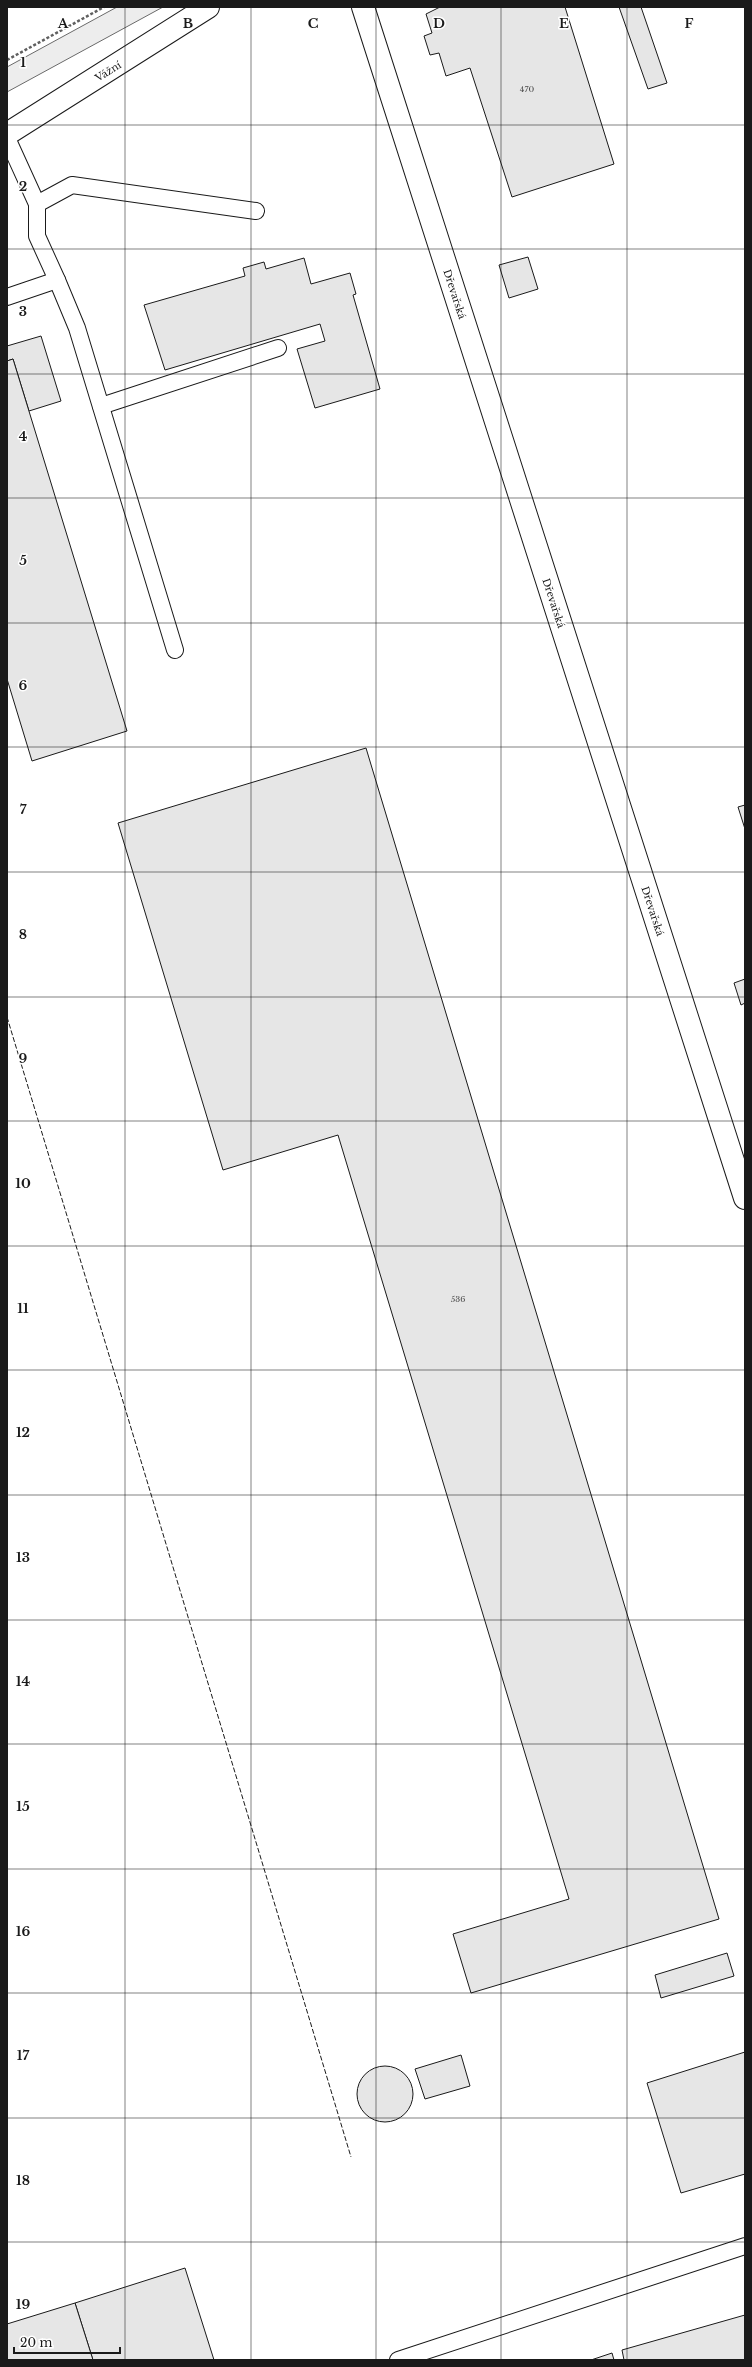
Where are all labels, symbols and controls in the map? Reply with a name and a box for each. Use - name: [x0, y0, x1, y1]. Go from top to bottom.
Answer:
- text: A: [57, 15, 69, 32]
- text: B: [183, 15, 193, 32]
- text: C: [308, 15, 319, 32]
- text: D: [433, 15, 445, 32]
- text: E: [559, 15, 569, 32]
- text: F: [685, 15, 694, 32]
- text: 1: [20, 54, 26, 71]
- street label: Vážní: [92, 58, 124, 85]
- house number: 470: [520, 84, 534, 94]
- text: 2: [19, 178, 27, 195]
- street label: Dřevařská: [440, 268, 469, 321]
- text: 3: [19, 303, 27, 320]
- text: 4: [19, 428, 28, 445]
- text: 5: [19, 552, 27, 569]
- street label: Dřevařská: [539, 577, 568, 630]
- text: 6: [19, 677, 28, 694]
- text: 7: [20, 801, 27, 818]
- street label: Dřevařská: [638, 885, 667, 938]
- text: 8: [19, 926, 27, 943]
- text: 9: [19, 1050, 28, 1067]
- text: 10: [15, 1175, 31, 1192]
- house number: 536: [451, 1294, 465, 1304]
- text: 11: [17, 1300, 29, 1317]
- text: 12: [16, 1424, 30, 1441]
- text: 13: [16, 1549, 30, 1566]
- text: 14: [16, 1673, 31, 1690]
- text: 15: [16, 1798, 30, 1815]
- text: 16: [16, 1923, 30, 1940]
- text: 17: [17, 2047, 29, 2064]
- text: 18: [16, 2172, 30, 2189]
- text: 19: [16, 2296, 30, 2313]
- scale bar: [14, 2329, 120, 2355]
- text: 20 m: [20, 2335, 52, 2350]

